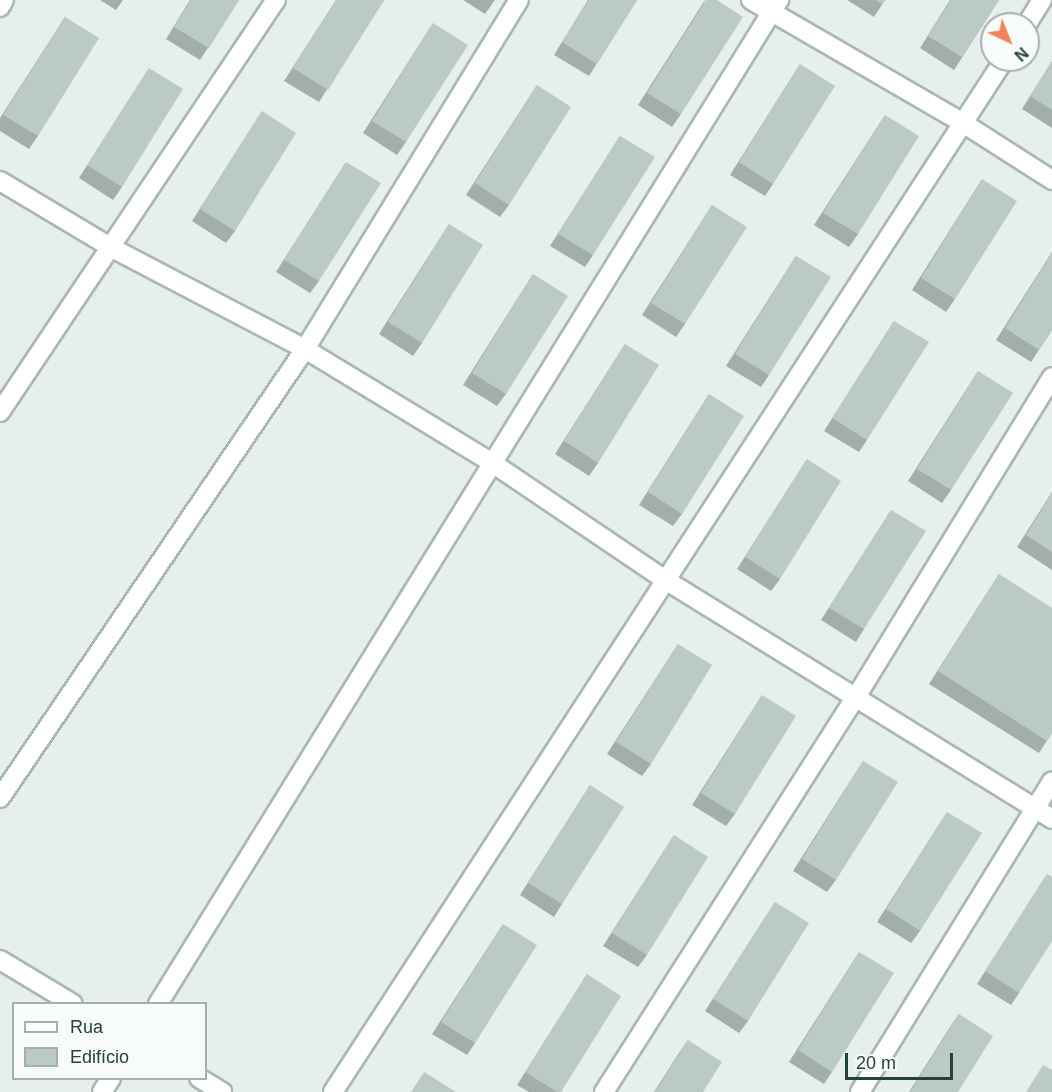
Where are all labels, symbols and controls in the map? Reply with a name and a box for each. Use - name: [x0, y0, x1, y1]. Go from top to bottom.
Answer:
- north arrow: [980, 12, 1040, 72]
- text: N: [1011, 44, 1031, 64]
- legend: [12, 1002, 207, 1080]
- text: Rua: [70, 1017, 103, 1037]
- scale bar: [848, 1041, 956, 1079]
- text: Edifício: [70, 1047, 129, 1067]
- text: 20 m: [856, 1053, 896, 1073]

